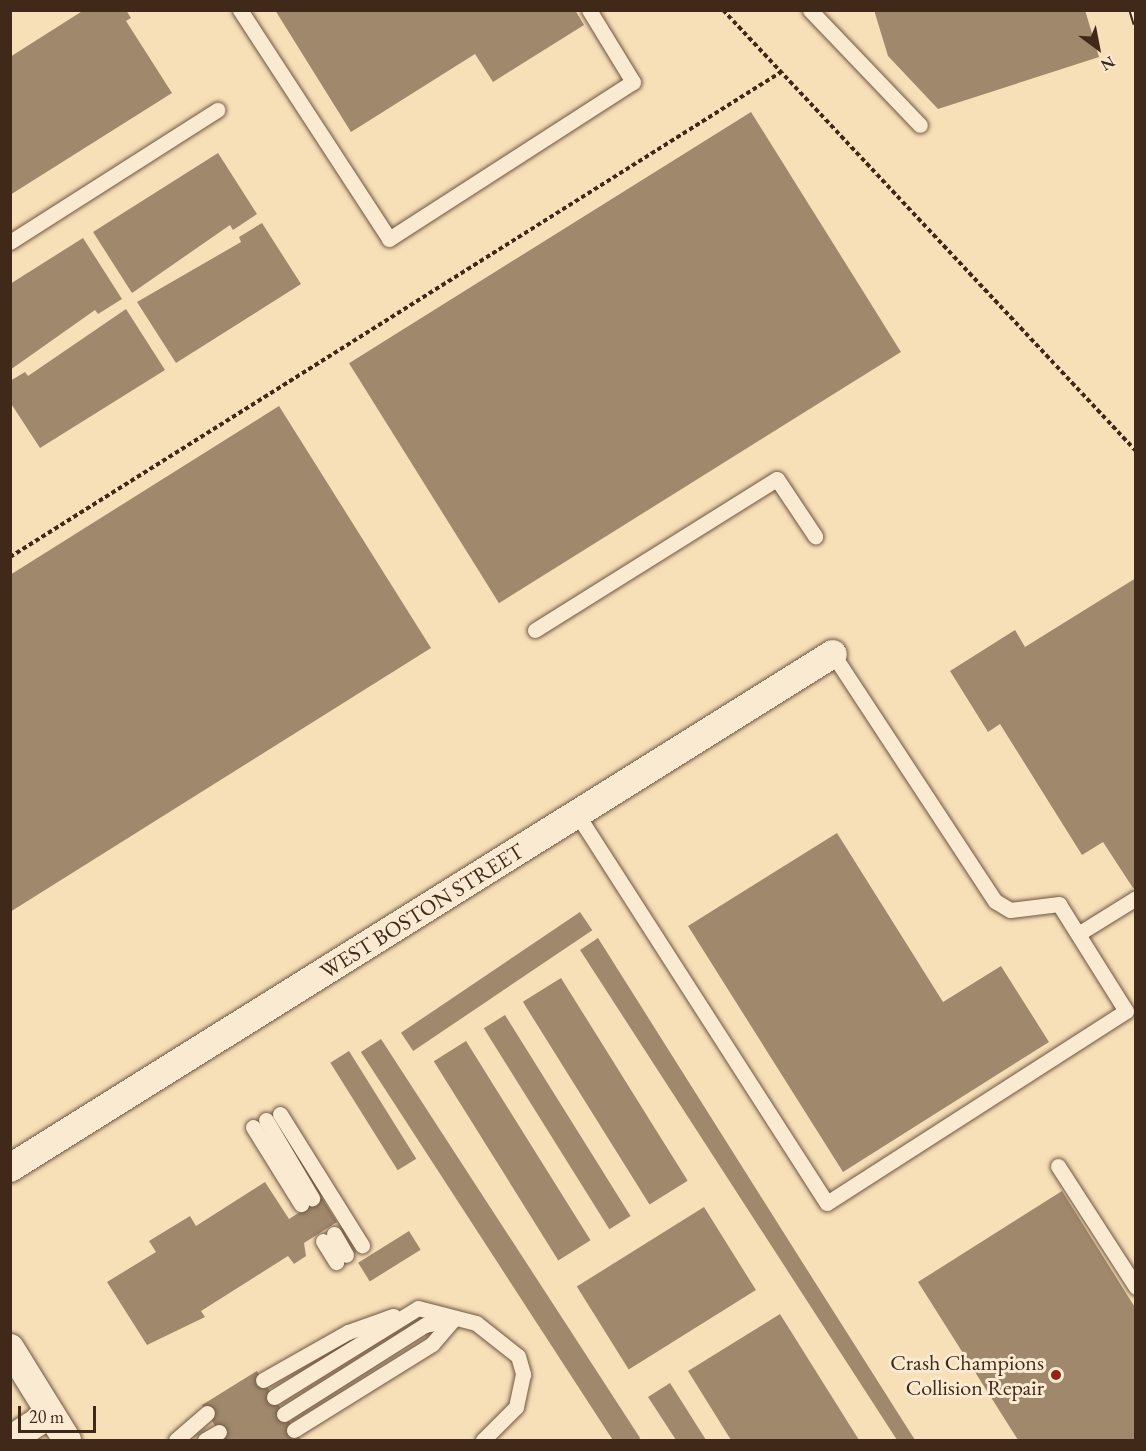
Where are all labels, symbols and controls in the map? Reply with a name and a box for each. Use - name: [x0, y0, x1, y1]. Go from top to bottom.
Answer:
- north arrow: [1068, 18, 1128, 78]
- text: N: [1097, 51, 1119, 76]
- street label: WEST BOSTON STREET: [315, 838, 529, 984]
- place label: Crash Champions Collision Repair: [890, 1349, 1044, 1400]
- marker: Crash Champions Collision Repair: [1049, 1368, 1063, 1382]
- scale bar: [21, 1394, 99, 1432]
- text: 20 m: [29, 1405, 64, 1428]

